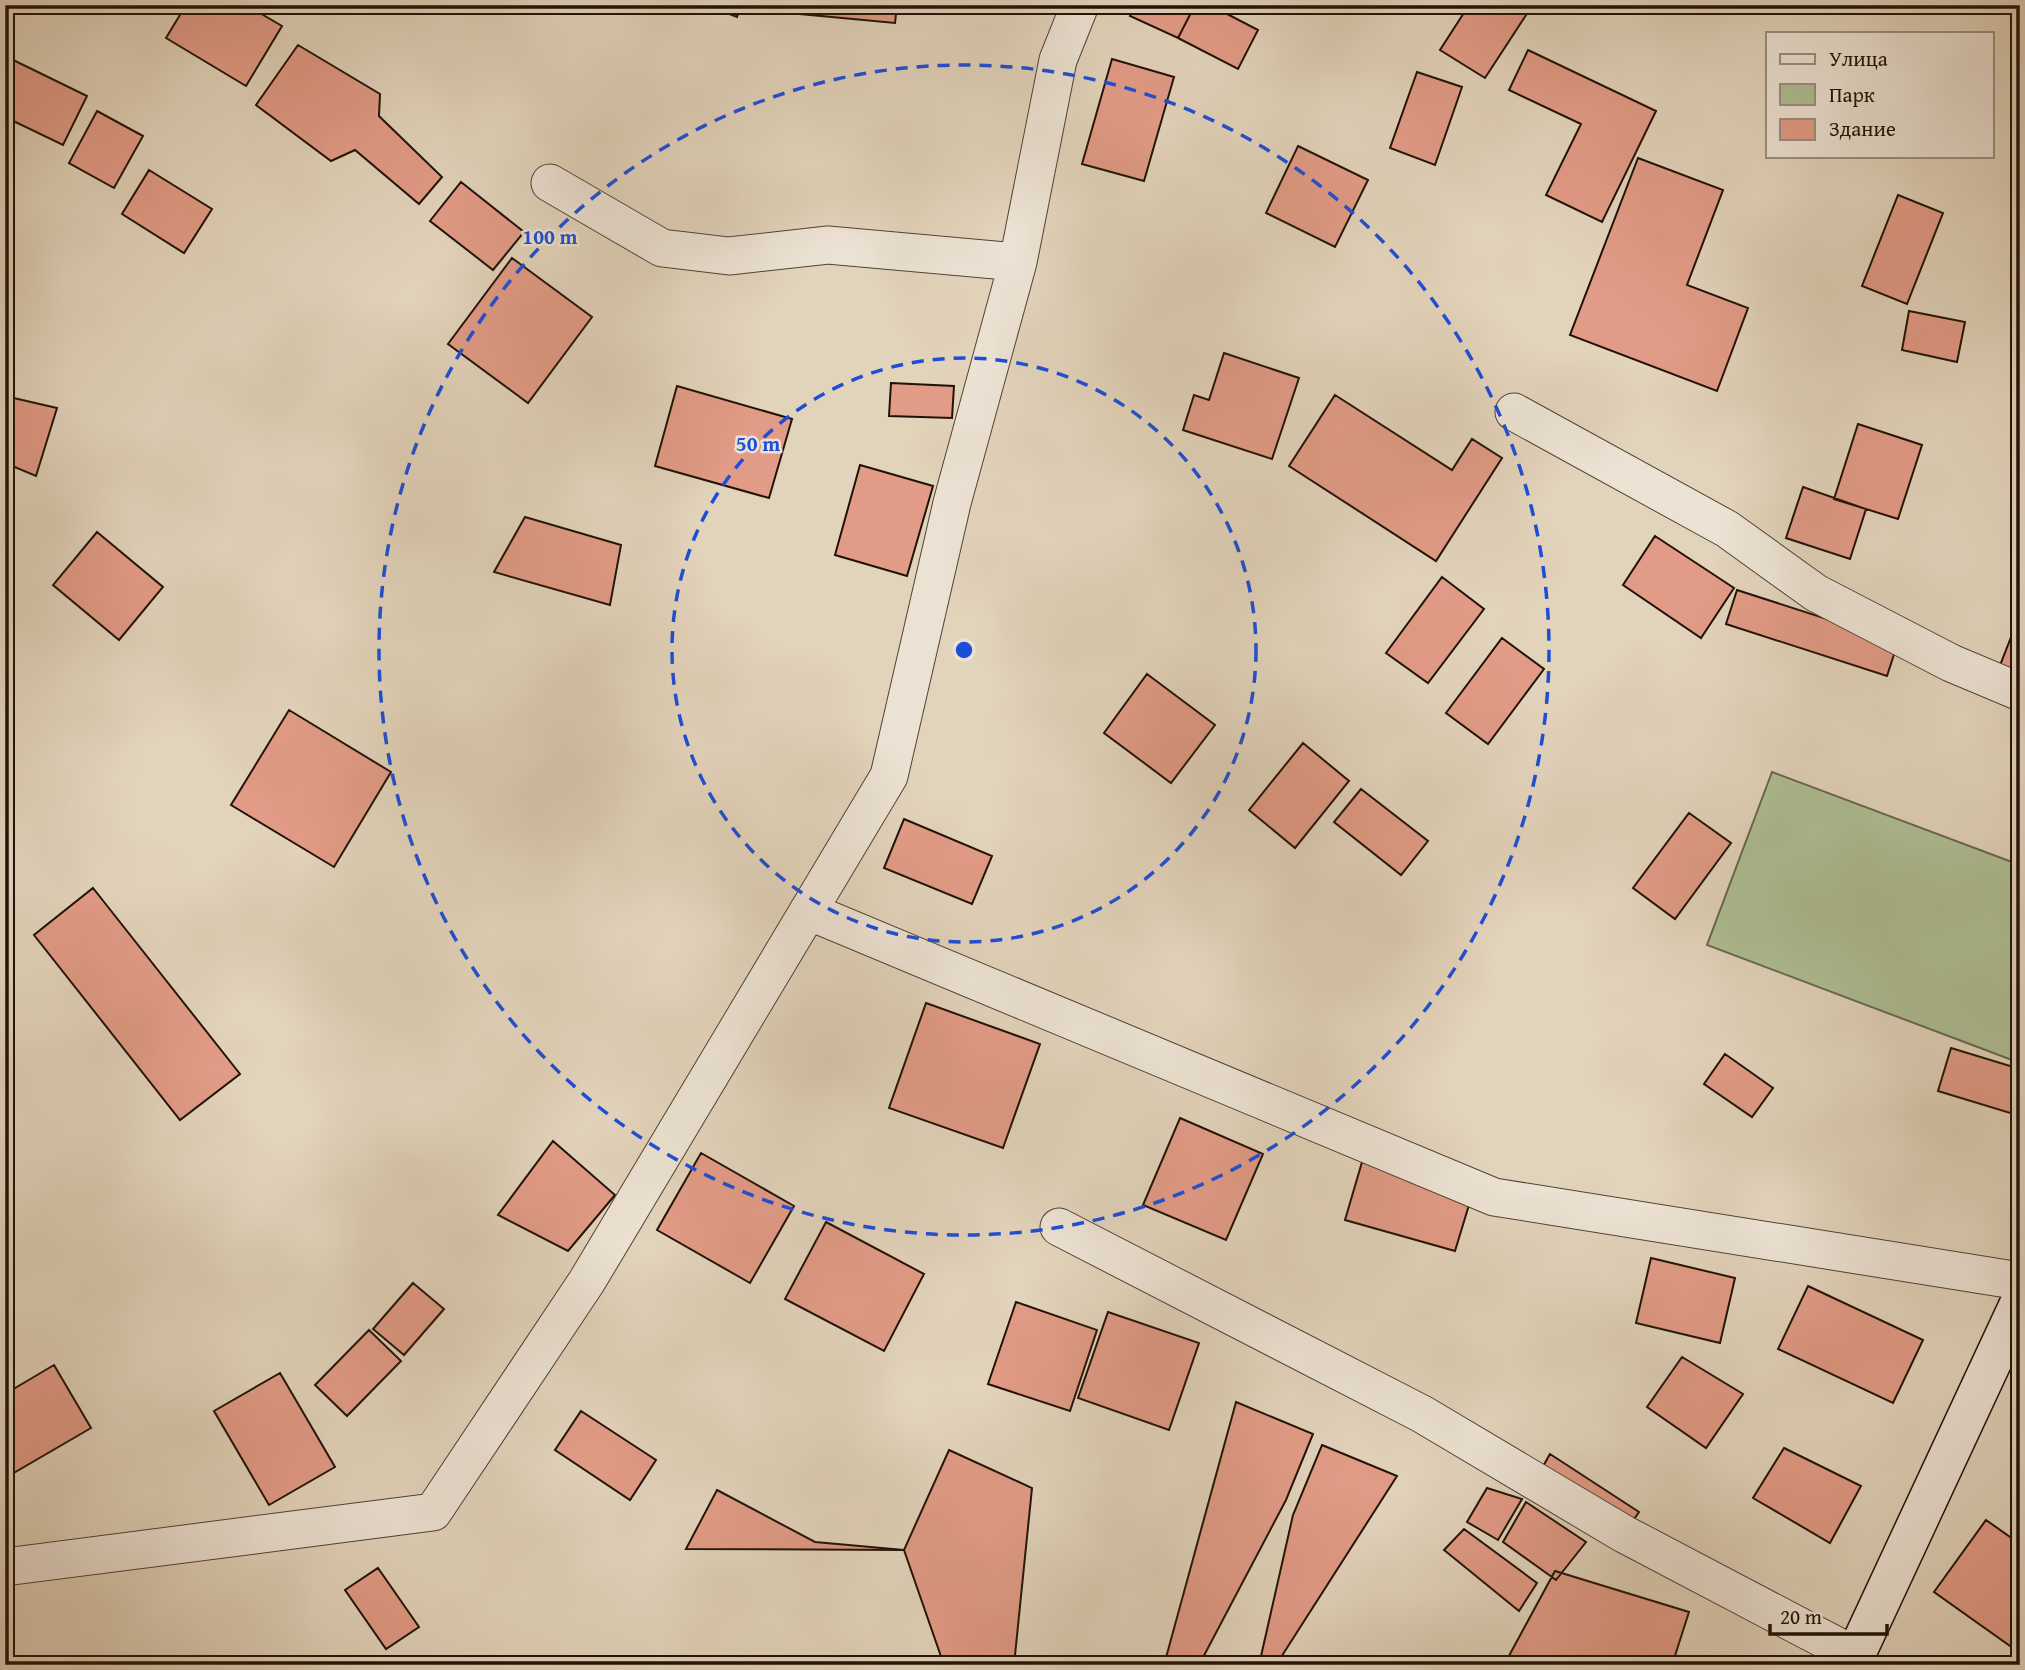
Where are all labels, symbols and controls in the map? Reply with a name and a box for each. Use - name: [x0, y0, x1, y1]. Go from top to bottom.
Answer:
- legend: [1766, 32, 1994, 158]
- text: Улица: [1829, 43, 1888, 74]
- text: Парк: [1829, 79, 1875, 110]
- text: Здание: [1829, 113, 1896, 144]
- text: 100 m: [522, 221, 578, 252]
- text: 50 m: [736, 428, 780, 459]
- centre of rings: [952, 638, 976, 662]
- scale bar: [1770, 1593, 1887, 1637]
- text: 20 m: [1780, 1601, 1822, 1632]

